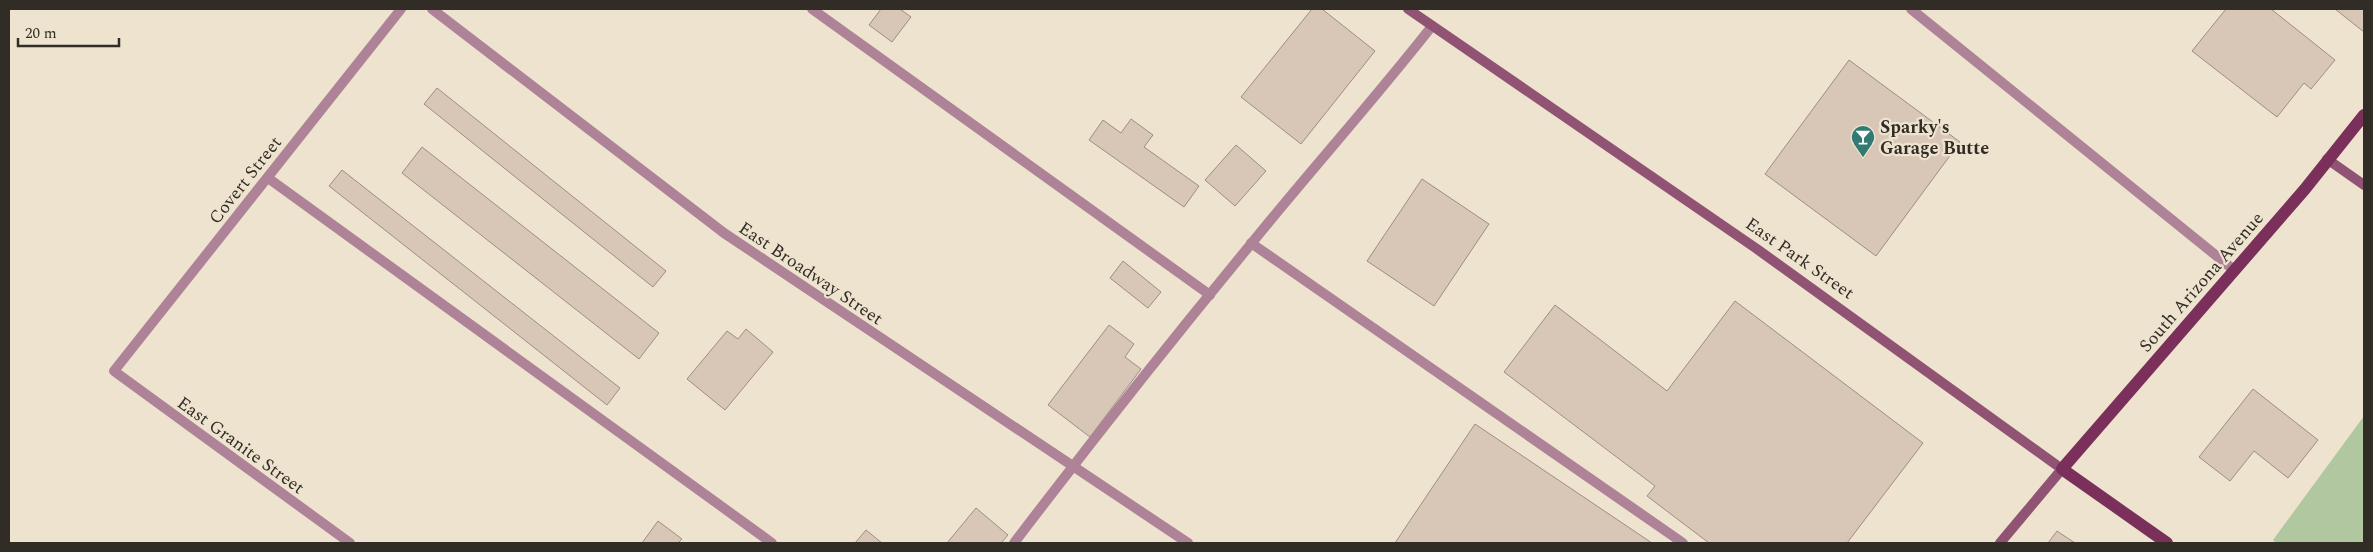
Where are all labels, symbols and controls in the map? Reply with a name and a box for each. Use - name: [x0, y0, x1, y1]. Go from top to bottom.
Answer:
- scale bar: [18, 15, 119, 47]
- text: 20 m: [25, 22, 57, 45]
- place label: Sparky's Garage Butte: [1880, 114, 1989, 162]
- bar icon: Sparky's Garage Butte: [1850, 124, 1876, 158]
- street label: Covert Street: [202, 130, 288, 230]
- street label: South Arizona Avenue: [2133, 206, 2270, 359]
- street label: East Park Street: [1740, 211, 1860, 306]
- street label: East Broadway Street: [733, 215, 888, 332]
- street label: East Granite Street: [171, 390, 310, 501]

